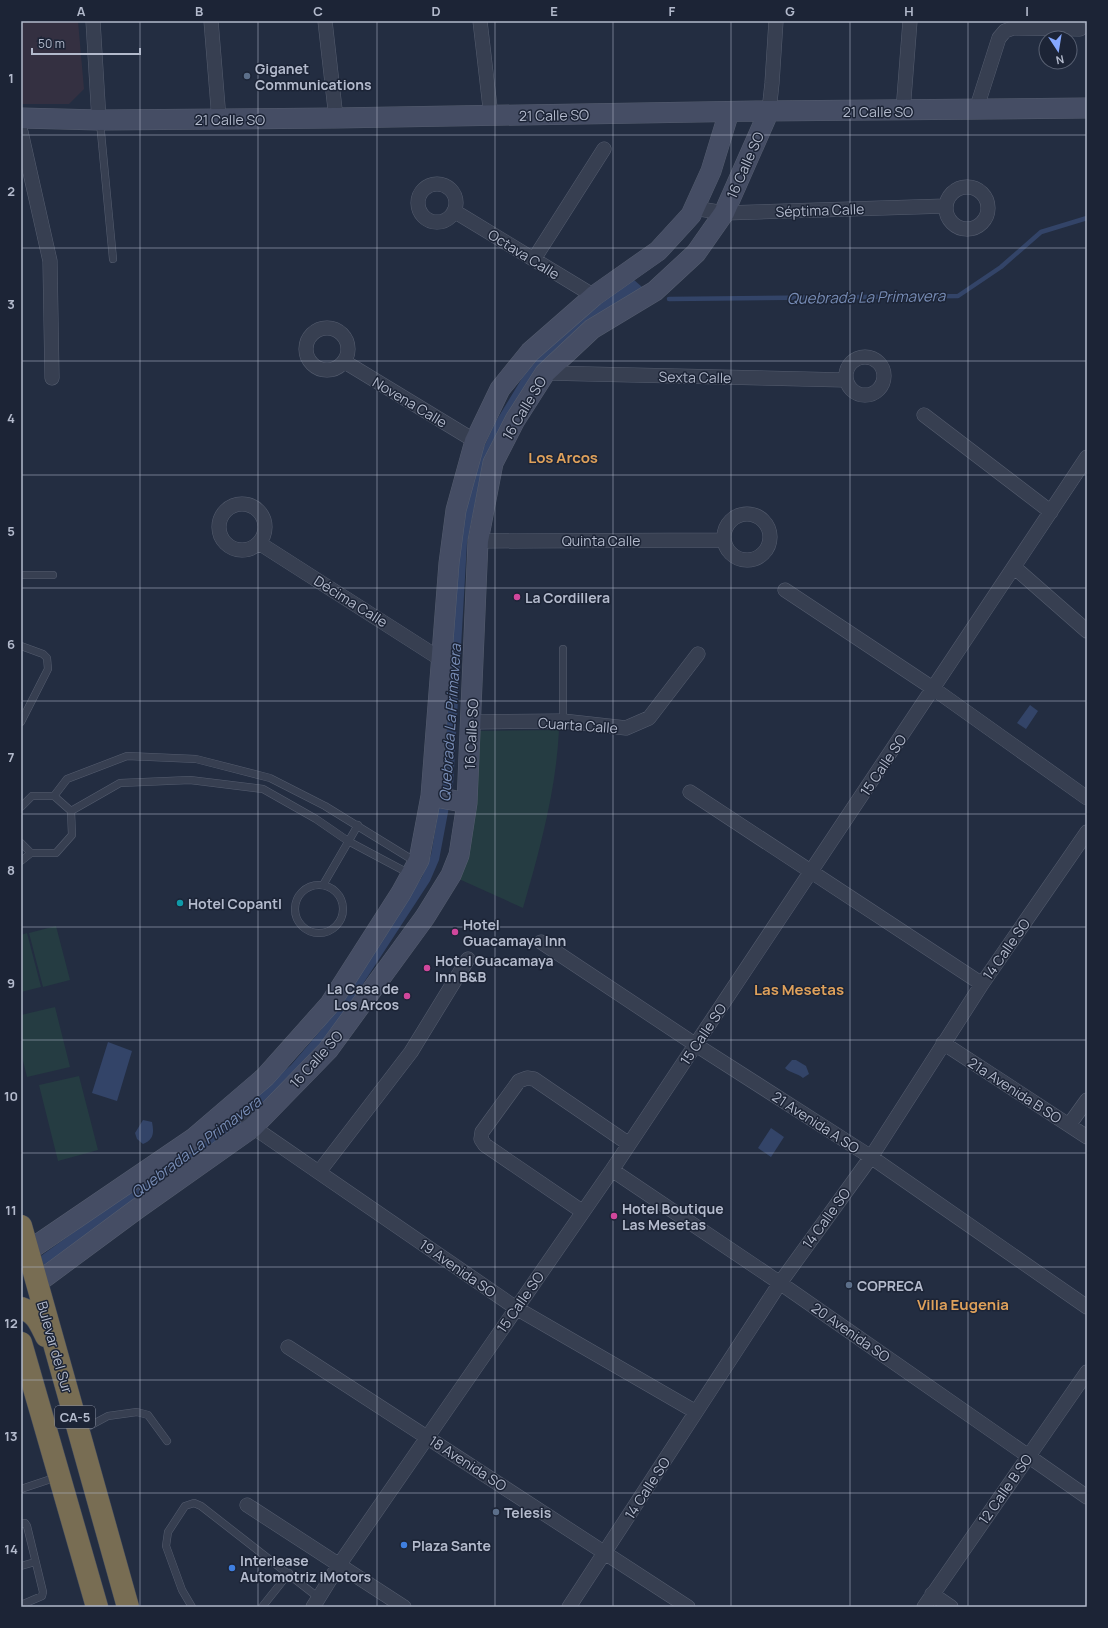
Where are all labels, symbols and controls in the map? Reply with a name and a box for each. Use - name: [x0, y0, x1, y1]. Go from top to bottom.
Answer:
- text: A: [77, 2, 86, 20]
- text: B: [195, 2, 203, 20]
- text: C: [313, 2, 323, 20]
- text: D: [431, 2, 441, 20]
- text: E: [550, 2, 558, 20]
- text: F: [669, 2, 676, 20]
- text: G: [785, 2, 795, 20]
- text: H: [904, 2, 914, 20]
- text: I: [1025, 2, 1029, 20]
- scale bar: [32, 30, 140, 56]
- north arrow: [1038, 30, 1078, 70]
- text: 50 m: [38, 35, 65, 52]
- text: N: [1055, 52, 1066, 68]
- place label: Giganet Communications: [255, 59, 372, 94]
- text: 1: [8, 69, 14, 87]
- marker: Giganet Communications: [242, 71, 252, 81]
- street label: 21 Calle SO: [843, 102, 913, 121]
- street label: 21 Calle SO: [519, 105, 589, 125]
- street label: 21 Calle SO: [195, 110, 265, 129]
- street label: 16 Calle SO: [722, 129, 768, 201]
- text: 2: [7, 182, 15, 200]
- street label: Séptima Calle: [775, 199, 865, 221]
- street label: Octava Calle: [485, 225, 563, 283]
- water label: Quebrada La Primavera: [787, 285, 946, 309]
- text: 3: [7, 295, 15, 313]
- street label: Sexta Calle: [659, 367, 731, 387]
- street label: Novena Calle: [369, 372, 451, 432]
- street label: 16 Calle SO: [498, 373, 550, 443]
- text: 4: [7, 409, 15, 427]
- district label: Los Arcos: [528, 447, 598, 468]
- text: 5: [7, 522, 15, 540]
- street label: Quinta Calle: [562, 531, 640, 550]
- street label: Décima Calle: [311, 571, 391, 631]
- place label: La Cordillera: [525, 588, 610, 607]
- marker: La Cordillera: [512, 592, 522, 602]
- text: 6: [7, 635, 15, 653]
- water label: Quebrada La Primavera: [434, 643, 466, 803]
- street label: 16 Calle SO: [460, 698, 482, 770]
- street label: Cuarta Calle: [538, 713, 618, 737]
- street label: 15 Calle SO: [855, 730, 911, 800]
- text: 7: [8, 748, 15, 766]
- text: 8: [7, 861, 15, 879]
- place label: Hotel Copantl: [188, 894, 282, 913]
- marker: Hotel Copantl: [175, 898, 185, 908]
- place label: Hotel Guacamaya Inn: [463, 915, 566, 950]
- street label: 14 Calle SO: [978, 915, 1034, 983]
- marker: Hotel Guacamaya Inn: [450, 927, 460, 937]
- place label: Hotel Guacamaya Inn B&B: [435, 951, 554, 986]
- marker: Hotel Guacamaya Inn B&B: [422, 963, 432, 973]
- text: 9: [7, 974, 15, 992]
- place label: La Casa de Los Arcos: [327, 979, 399, 1014]
- district label: Las Mesetas: [754, 979, 844, 1000]
- marker: La Casa de Los Arcos: [402, 991, 412, 1001]
- street label: 15 Calle SO: [675, 999, 731, 1069]
- street label: 16 Calle SO: [285, 1026, 347, 1092]
- street label: 21a Avenida B SO: [965, 1053, 1065, 1127]
- text: 10: [4, 1087, 18, 1105]
- street label: 21 Avenida A SO: [769, 1087, 863, 1157]
- water label: Quebrada La Primavera: [126, 1091, 266, 1203]
- street label: 14 Calle SO: [798, 1184, 854, 1252]
- place label: Hotel Boutique Las Mesetas: [622, 1199, 724, 1234]
- text: 11: [5, 1201, 17, 1219]
- marker: Hotel Boutique Las Mesetas: [609, 1211, 619, 1221]
- street label: 19 Avenida SO: [416, 1235, 500, 1301]
- street label: 15 Calle SO: [492, 1268, 548, 1336]
- place label: COPRECA: [857, 1276, 924, 1295]
- marker: COPRECA: [844, 1280, 854, 1290]
- district label: Villa Eugenia: [917, 1294, 1009, 1315]
- street label: 20 Avenida SO: [808, 1298, 894, 1366]
- street label: Bulevar del Sur: [33, 1299, 77, 1395]
- text: 12: [4, 1314, 18, 1332]
- road number: CA-5: [55, 1406, 95, 1428]
- text: 13: [4, 1427, 18, 1445]
- street label: 18 Avenida SO: [426, 1431, 510, 1495]
- street label: 12 Calle B SO: [974, 1450, 1036, 1528]
- street label: 14 Calle SO: [620, 1453, 674, 1523]
- place label: Telesis: [504, 1503, 552, 1522]
- marker: Telesis: [491, 1507, 501, 1517]
- place label: Plaza Sante: [412, 1536, 491, 1555]
- text: 14: [4, 1540, 18, 1558]
- marker: Plaza Sante: [399, 1540, 409, 1550]
- place label: Interlease Automotriz iMotors: [240, 1551, 372, 1586]
- marker: Interlease Automotriz iMotors: [227, 1563, 237, 1573]

